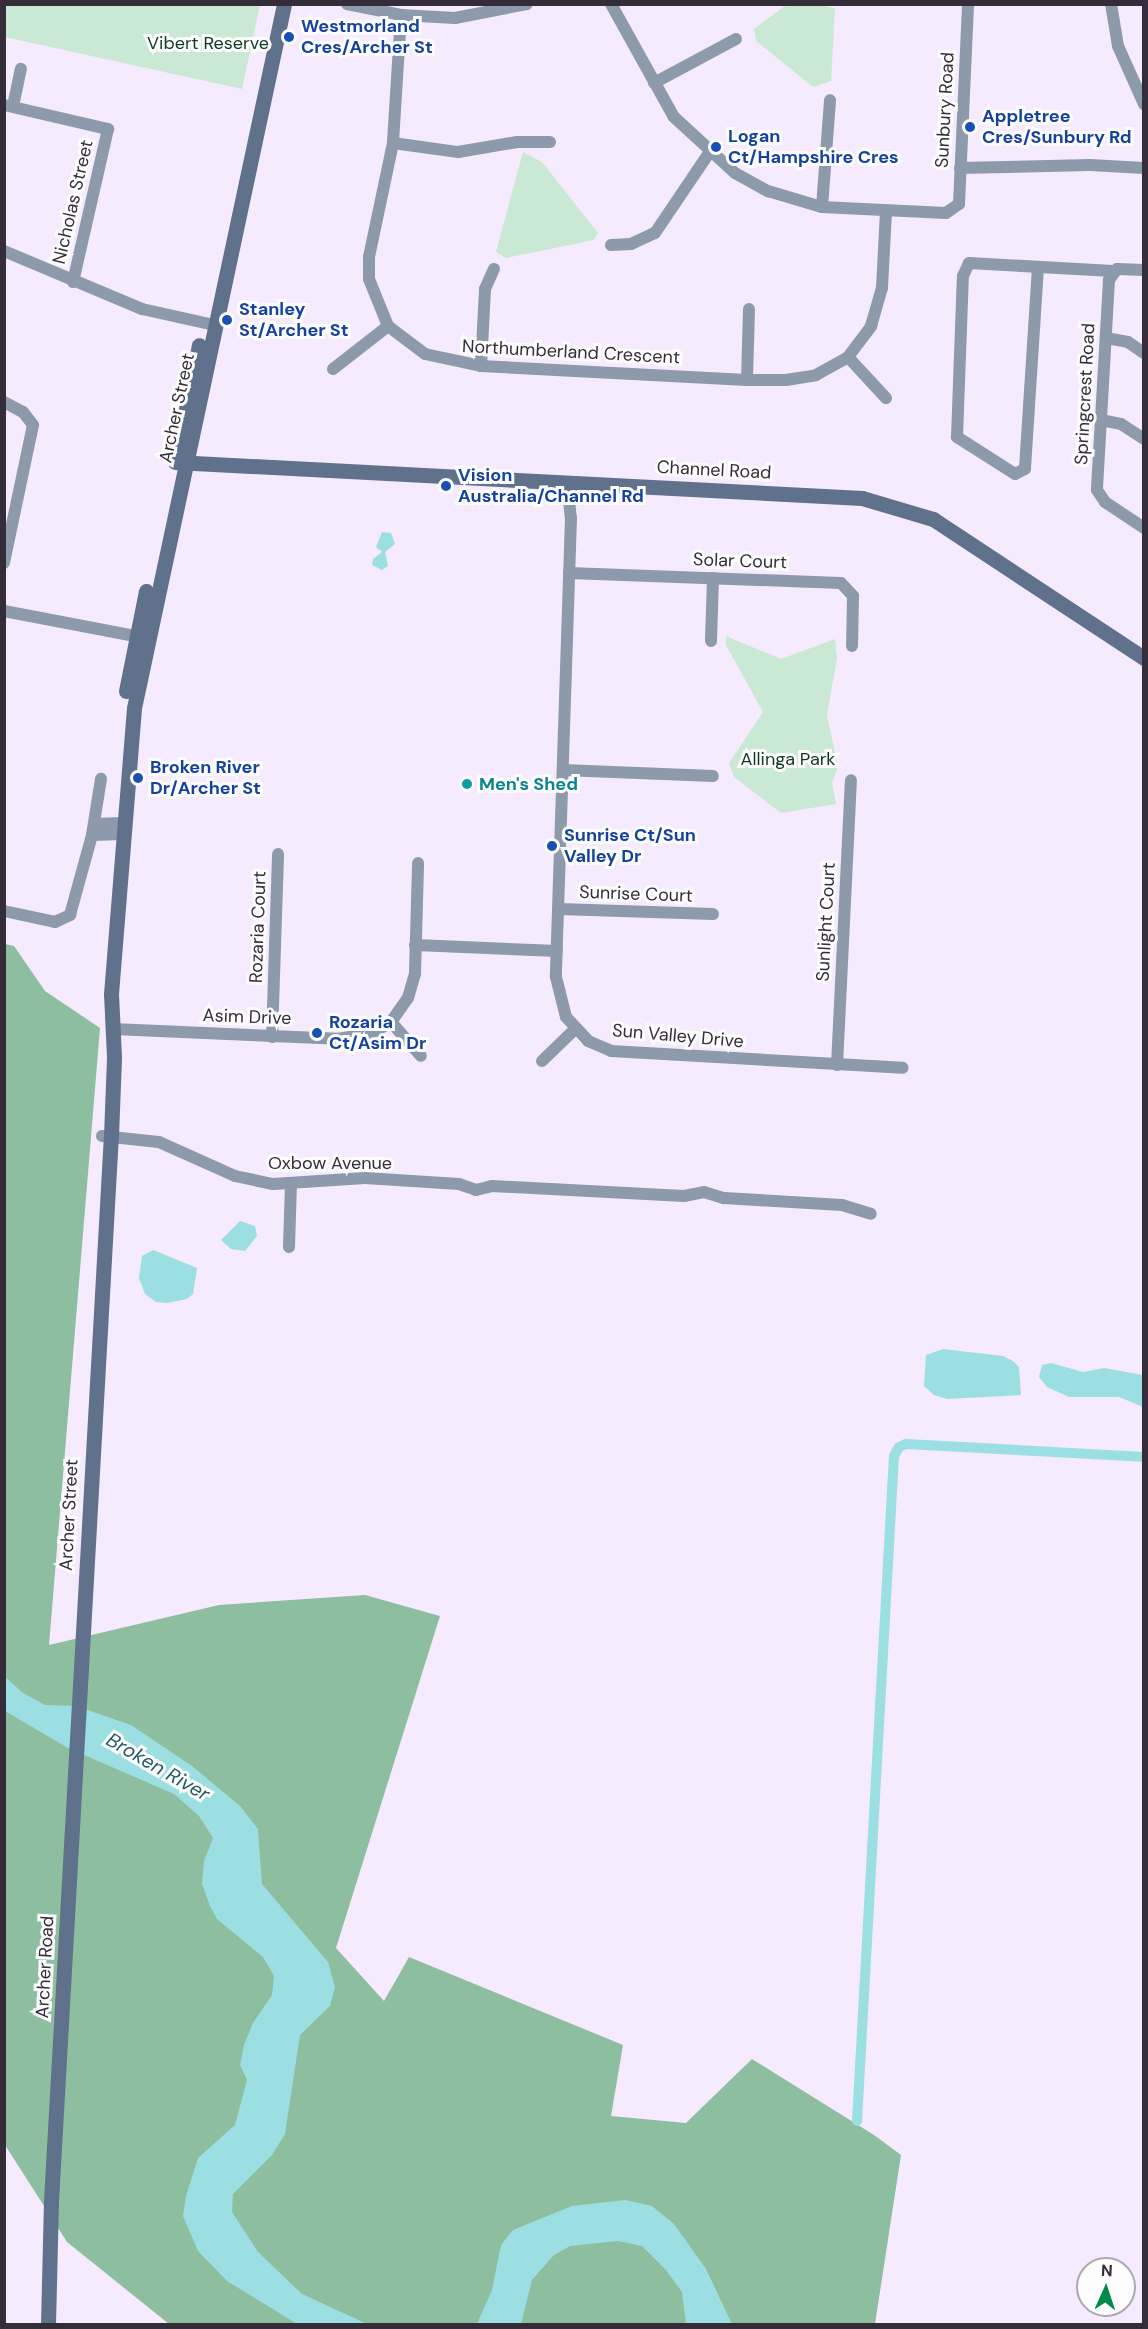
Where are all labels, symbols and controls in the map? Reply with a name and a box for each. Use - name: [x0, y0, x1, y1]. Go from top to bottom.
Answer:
- place label: Westmorland Cres/Archer St: [301, 16, 433, 58]
- marker: Westmorland Cres/Archer St: [282, 30, 296, 44]
- park label: Vibert Reserve: [147, 32, 269, 54]
- street label: Sunbury Road: [931, 52, 959, 168]
- place label: Appletree Cres/Sunbury Rd: [982, 106, 1132, 148]
- marker: Appletree Cres/Sunbury Rd: [963, 120, 977, 134]
- place label: Logan Ct/Hampshire Cres: [728, 126, 899, 168]
- street label: Nicholas Street: [48, 138, 98, 266]
- marker: Logan Ct/Hampshire Cres: [709, 140, 723, 154]
- place label: Stanley St/Archer St: [239, 299, 348, 342]
- marker: Stanley St/Archer St: [220, 313, 234, 327]
- street label: Springcrest Road: [1071, 323, 1099, 465]
- street label: Northumberland Crescent: [461, 336, 681, 368]
- street label: Archer Street: [155, 351, 199, 465]
- street label: Channel Road: [656, 456, 772, 484]
- place label: Vision Australia/Channel Rd: [458, 465, 644, 508]
- marker: Vision Australia/Channel Rd: [439, 479, 453, 493]
- street label: Solar Court: [693, 549, 787, 573]
- park label: Allinga Park: [741, 748, 835, 770]
- place label: Broken River Dr/Archer St: [150, 757, 261, 800]
- marker: Broken River Dr/Archer St: [131, 771, 145, 785]
- place label: Men's Shed: [479, 773, 578, 795]
- marker: Men's Shed: [460, 777, 474, 791]
- place label: Sunrise Ct/Sun Valley Dr: [564, 825, 696, 868]
- marker: Sunrise Ct/Sun Valley Dr: [545, 839, 559, 853]
- street label: Sunlight Court: [812, 862, 840, 982]
- street label: Rozaria Court: [245, 871, 271, 983]
- street label: Sunrise Court: [579, 881, 693, 907]
- street label: Asim Drive: [202, 1005, 292, 1029]
- place label: Rozaria Ct/Asim Dr: [329, 1012, 426, 1054]
- street label: Sun Valley Drive: [611, 1019, 745, 1053]
- marker: Rozaria Ct/Asim Dr: [310, 1026, 324, 1040]
- street label: Oxbow Avenue: [268, 1152, 392, 1174]
- street label: Archer Street: [55, 1459, 83, 1571]
- water label: Broken River: [102, 1728, 214, 1806]
- street label: Archer Road: [32, 1915, 58, 2019]
- north arrow: [1076, 2257, 1136, 2317]
- text: N: [1100, 2260, 1113, 2281]

